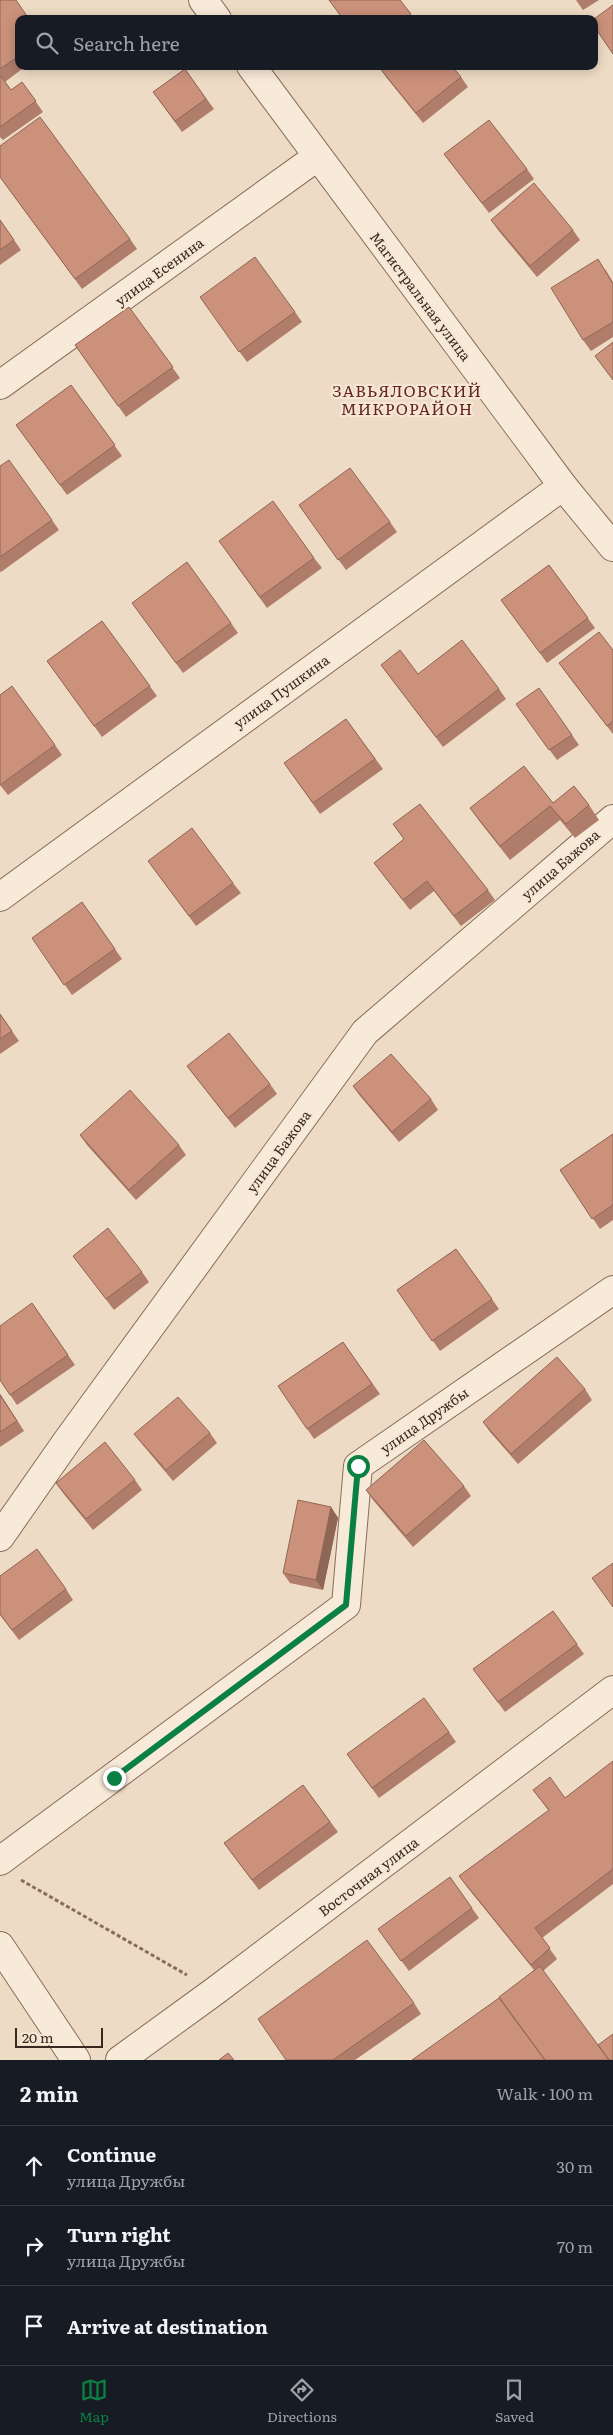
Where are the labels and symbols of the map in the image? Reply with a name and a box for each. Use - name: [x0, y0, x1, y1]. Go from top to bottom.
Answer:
- street label: Магистральная улица: [366, 227, 477, 365]
- street label: улица Есенина: [111, 232, 208, 310]
- district label: ЗАВЬЯЛОВСКИЙ МИКРОРАЙОН: [332, 378, 482, 420]
- street label: улица Пушкина: [229, 649, 333, 733]
- street label: улица Бажова: [516, 824, 604, 904]
- street label: улица Бажова: [241, 1105, 315, 1197]
- street label: улица Дружбы: [376, 1382, 472, 1458]
- route start: [347, 1455, 370, 1478]
- route end: [103, 1767, 126, 1790]
- street label: Восточная улица: [314, 1831, 423, 1920]
- scale bar: [15, 2025, 102, 2048]

